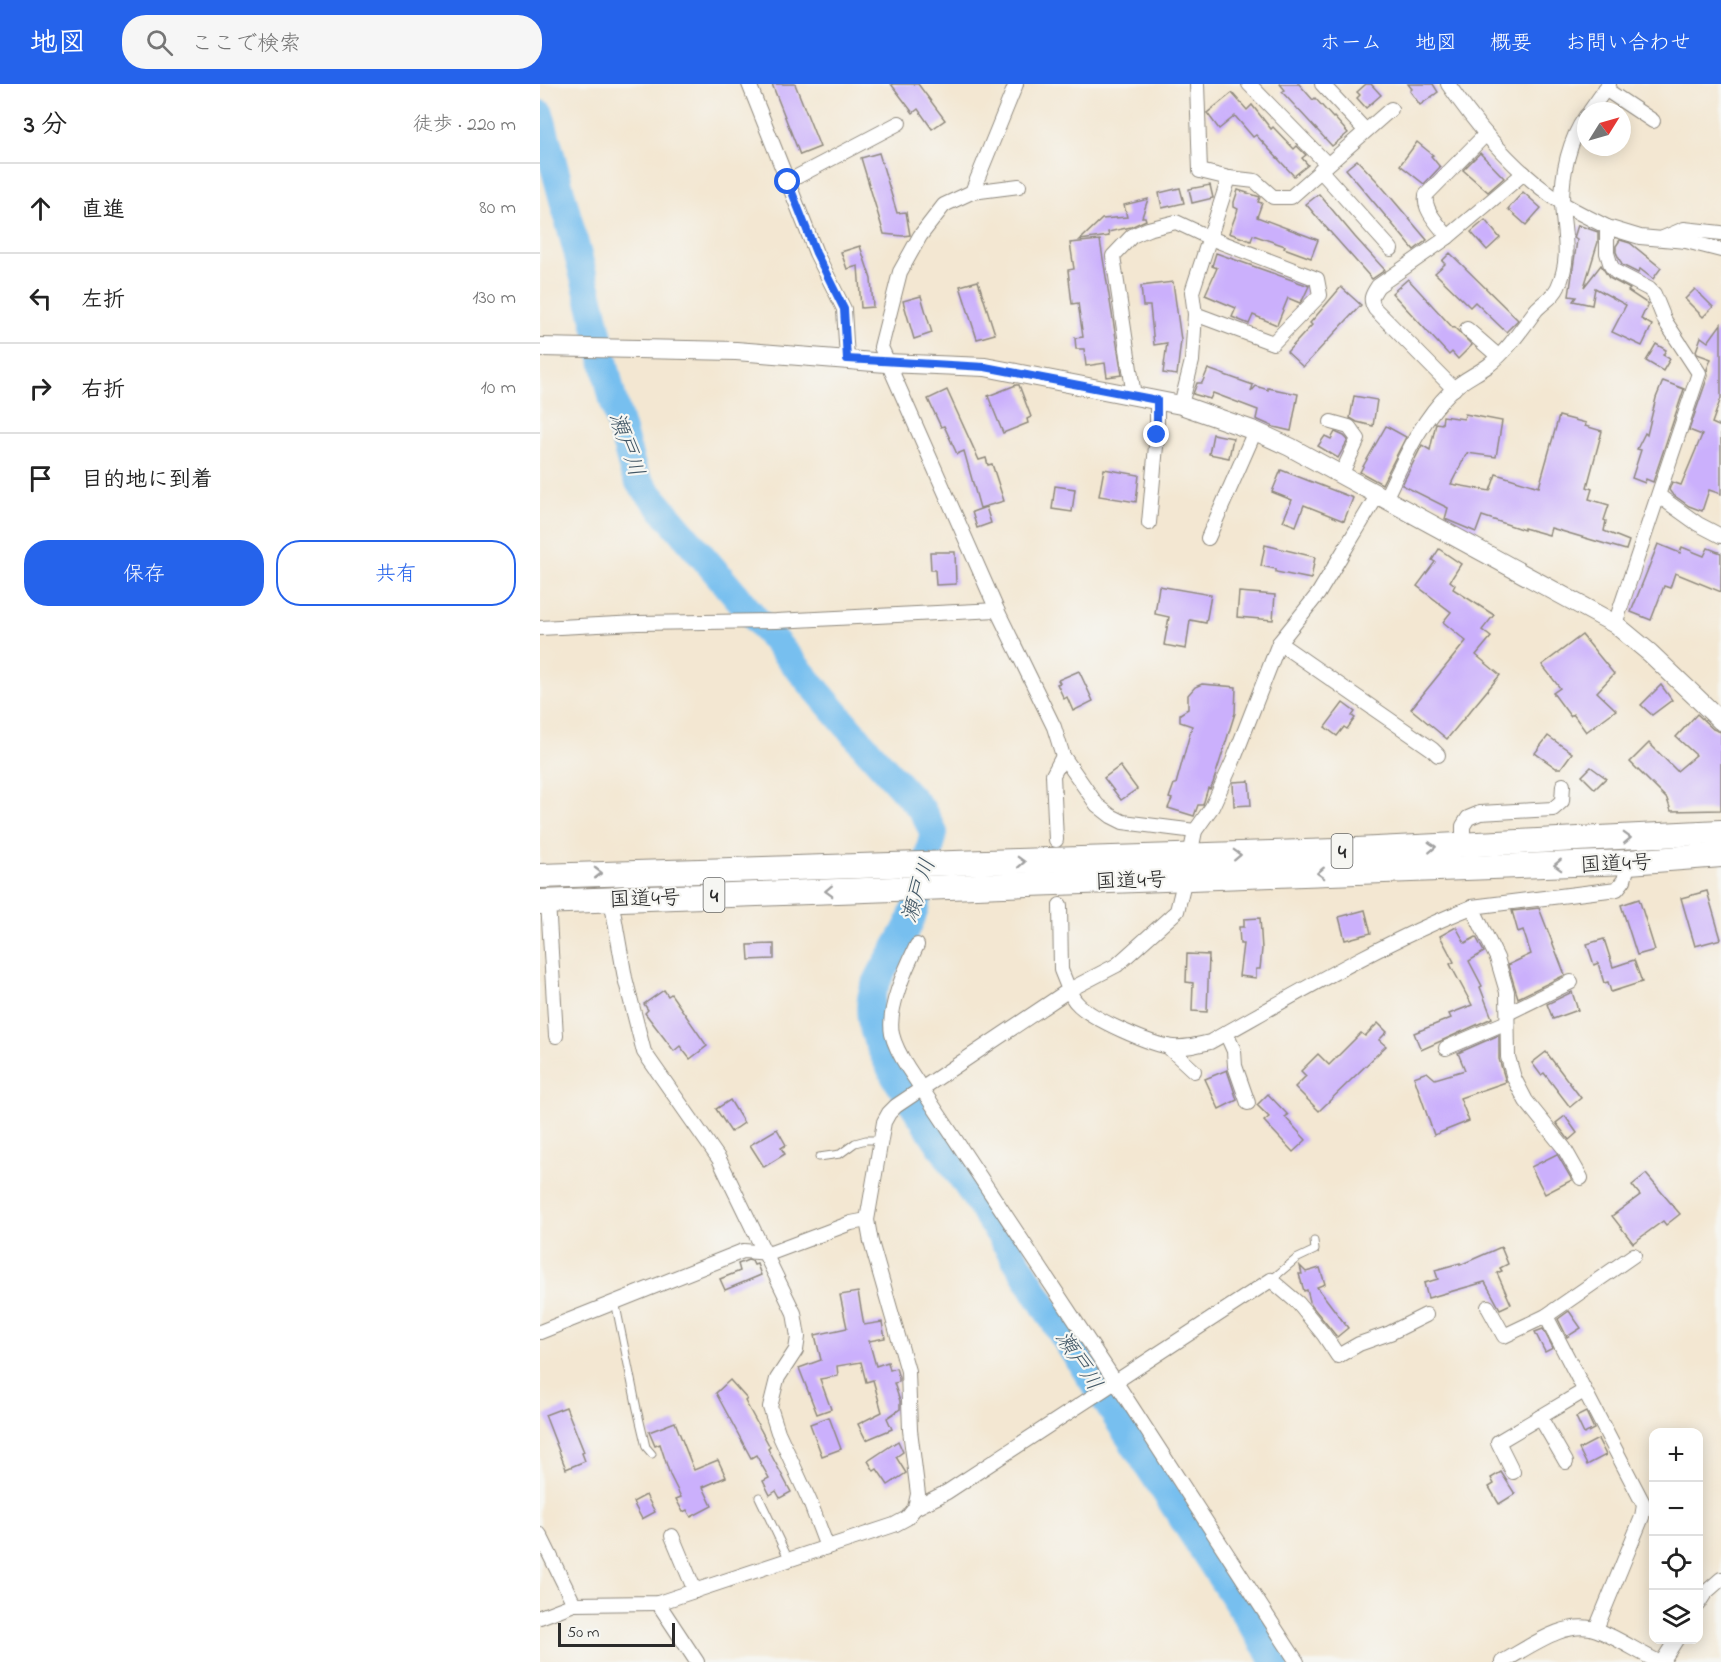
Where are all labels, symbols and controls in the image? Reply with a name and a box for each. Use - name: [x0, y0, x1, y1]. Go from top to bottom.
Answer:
- search box: [122, 15, 542, 69]
- text: 地図: [30, 24, 86, 65]
- icon: search: [143, 26, 176, 59]
- text: ここで検索: [191, 29, 301, 61]
- text: ホーム: [1320, 29, 1382, 59]
- text: 地図: [1415, 29, 1457, 59]
- text: 概要: [1490, 29, 1532, 59]
- text: お問い合わせ: [1565, 29, 1691, 59]
- north arrow: [1577, 102, 1631, 156]
- text: 3 分: [24, 107, 67, 145]
- text: 徒歩 · 220 m: [413, 111, 516, 140]
- route start: [774, 168, 800, 194]
- icon: ahead: [24, 192, 57, 225]
- text: 80 m: [479, 194, 516, 223]
- text: 直進: [81, 195, 125, 227]
- icon: left: [24, 282, 57, 315]
- text: 130 m: [472, 284, 516, 313]
- text: 左折: [81, 285, 125, 317]
- icon: right: [24, 372, 57, 405]
- text: 10 m: [480, 374, 516, 403]
- text: 右折: [81, 375, 125, 407]
- water label: 瀬戸川: [599, 409, 651, 481]
- route end: [1143, 421, 1169, 447]
- icon: arrive: [24, 462, 57, 495]
- text: 目的地に到着: [81, 465, 213, 497]
- button: 保存: [24, 540, 264, 606]
- button: 共有: [276, 540, 516, 606]
- one-way arrow: [1622, 831, 1631, 844]
- road number: 4: [1332, 834, 1352, 868]
- one-way arrow: [1427, 840, 1436, 853]
- one-way arrow: [1233, 848, 1242, 861]
- street label: 国道4号: [1580, 848, 1653, 882]
- water label: 瀬戸川: [894, 855, 945, 927]
- one-way arrow: [1017, 855, 1026, 868]
- one-way arrow: [1553, 859, 1562, 872]
- street label: 国道4号: [1095, 866, 1167, 898]
- one-way arrow: [594, 867, 603, 880]
- one-way arrow: [1316, 867, 1325, 880]
- road number: 4: [704, 878, 724, 912]
- street label: 国道4号: [609, 884, 681, 916]
- one-way arrow: [825, 885, 834, 898]
- water label: 瀬戸川: [1046, 1325, 1109, 1398]
- map controls: [1649, 1428, 1703, 1644]
- button: +: [1649, 1428, 1703, 1482]
- button: −: [1649, 1482, 1703, 1536]
- button: locate: [1649, 1536, 1703, 1590]
- button: layers: [1649, 1590, 1703, 1644]
- scale bar: [558, 1620, 675, 1648]
- text: 50 m: [567, 1621, 599, 1645]

